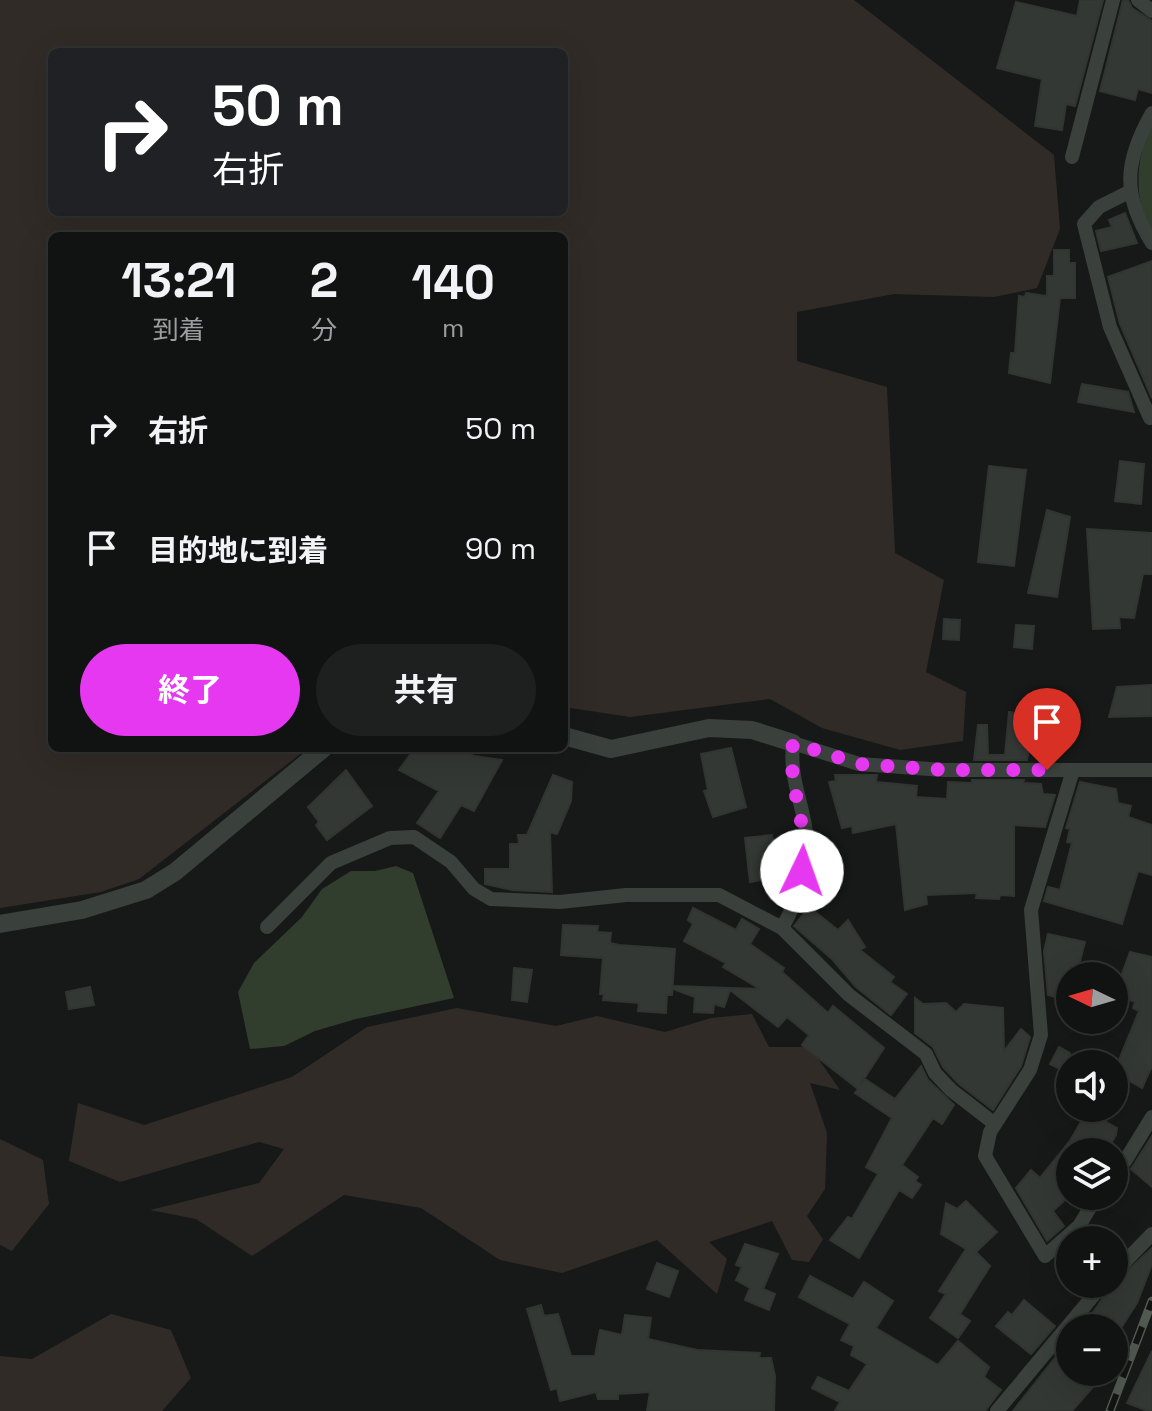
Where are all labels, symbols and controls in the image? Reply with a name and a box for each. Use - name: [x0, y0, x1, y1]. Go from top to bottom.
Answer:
- text: 50 m: [212, 70, 344, 141]
- icon: right: [80, 80, 184, 184]
- text: 右折: [212, 147, 284, 193]
- text: 13:21: [121, 250, 237, 311]
- text: 2: [310, 250, 338, 311]
- text: 140: [411, 252, 495, 313]
- text: m: [442, 311, 464, 345]
- text: 到着: [153, 313, 205, 347]
- text: 分: [311, 313, 337, 347]
- icon: right: [80, 406, 124, 450]
- text: 50 m: [465, 409, 536, 448]
- text: 右折: [148, 411, 208, 450]
- icon: arrive: [80, 526, 124, 570]
- text: 90 m: [465, 529, 536, 568]
- text: 目的地に到着: [148, 531, 328, 570]
- button: 終了: [80, 644, 300, 736]
- button: 共有: [316, 644, 536, 736]
- pin: [1013, 688, 1081, 770]
- icon: arrive: [1025, 700, 1069, 744]
- position arrow: [760, 829, 844, 913]
- north arrow: [1056, 962, 1128, 1034]
- map controls: [1056, 962, 1128, 1386]
- button: sound: [1056, 1050, 1128, 1122]
- button: layers: [1056, 1138, 1128, 1210]
- button: +: [1056, 1226, 1128, 1298]
- button: −: [1056, 1314, 1128, 1386]

